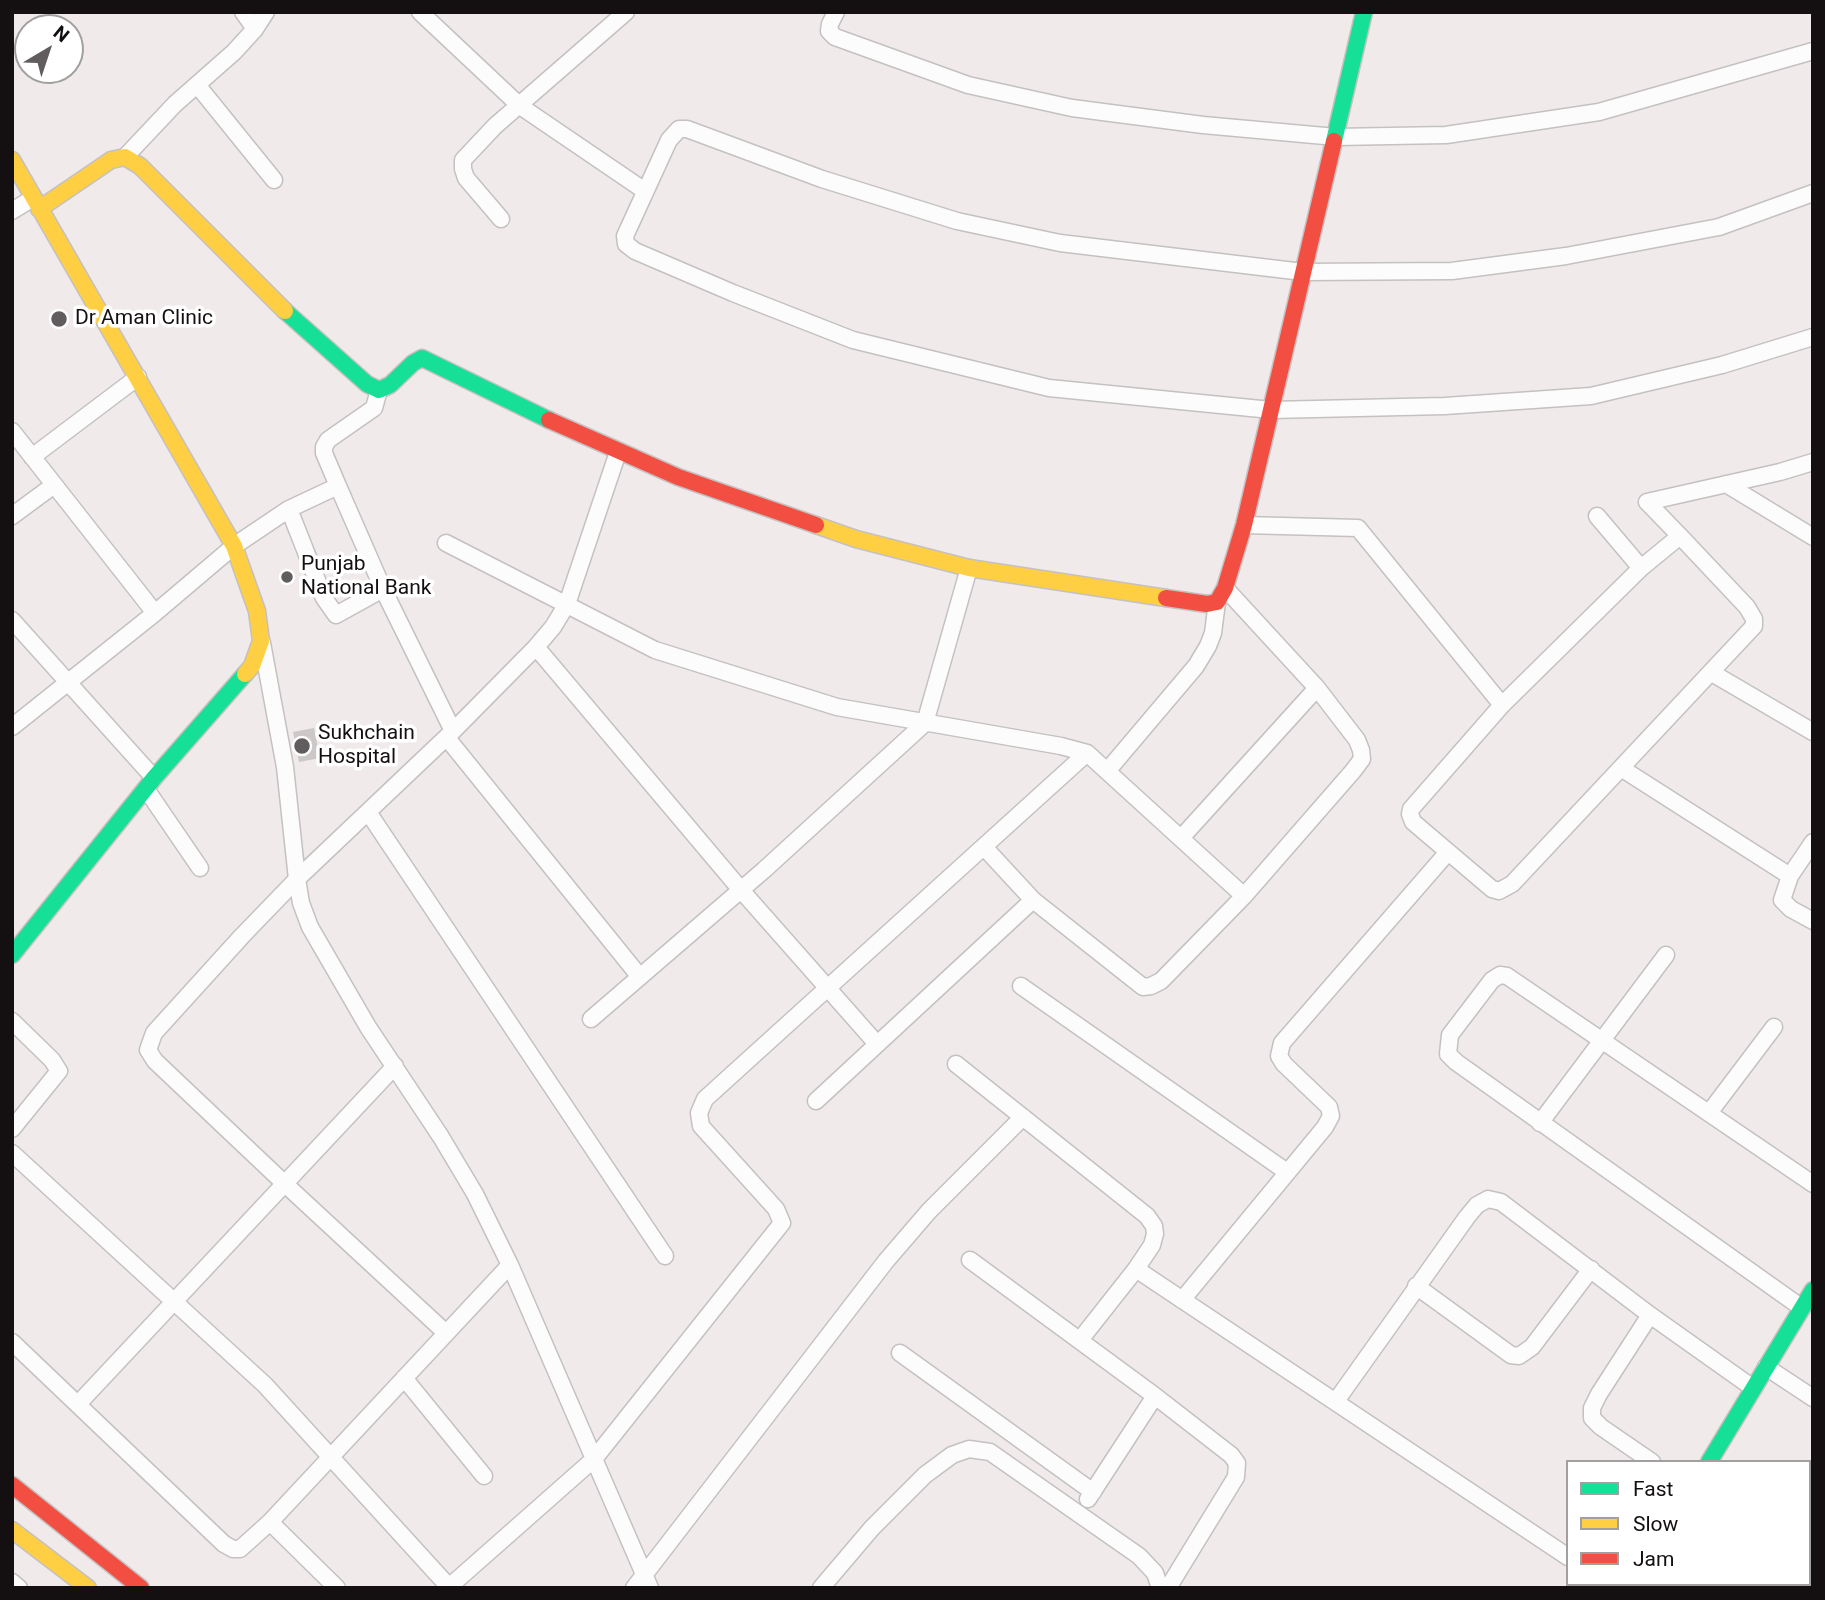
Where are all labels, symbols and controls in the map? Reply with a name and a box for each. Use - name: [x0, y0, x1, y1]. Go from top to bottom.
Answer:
- north arrow: [14, 14, 84, 84]
- text: N: [49, 21, 74, 47]
- place label: Dr Aman Clinic: [75, 306, 213, 332]
- marker: Dr Aman Clinic: [49, 309, 69, 329]
- place label: Punjab National Bank: [301, 552, 431, 602]
- marker: Punjab National Bank: [279, 569, 295, 585]
- place label: Sukhchain Hospital: [318, 721, 415, 771]
- marker: Sukhchain Hospital: [292, 736, 312, 756]
- legend: [1566, 1460, 1811, 1586]
- text: Fast: [1633, 1477, 1673, 1501]
- text: Slow: [1633, 1512, 1678, 1536]
- text: Jam: [1633, 1547, 1674, 1571]

